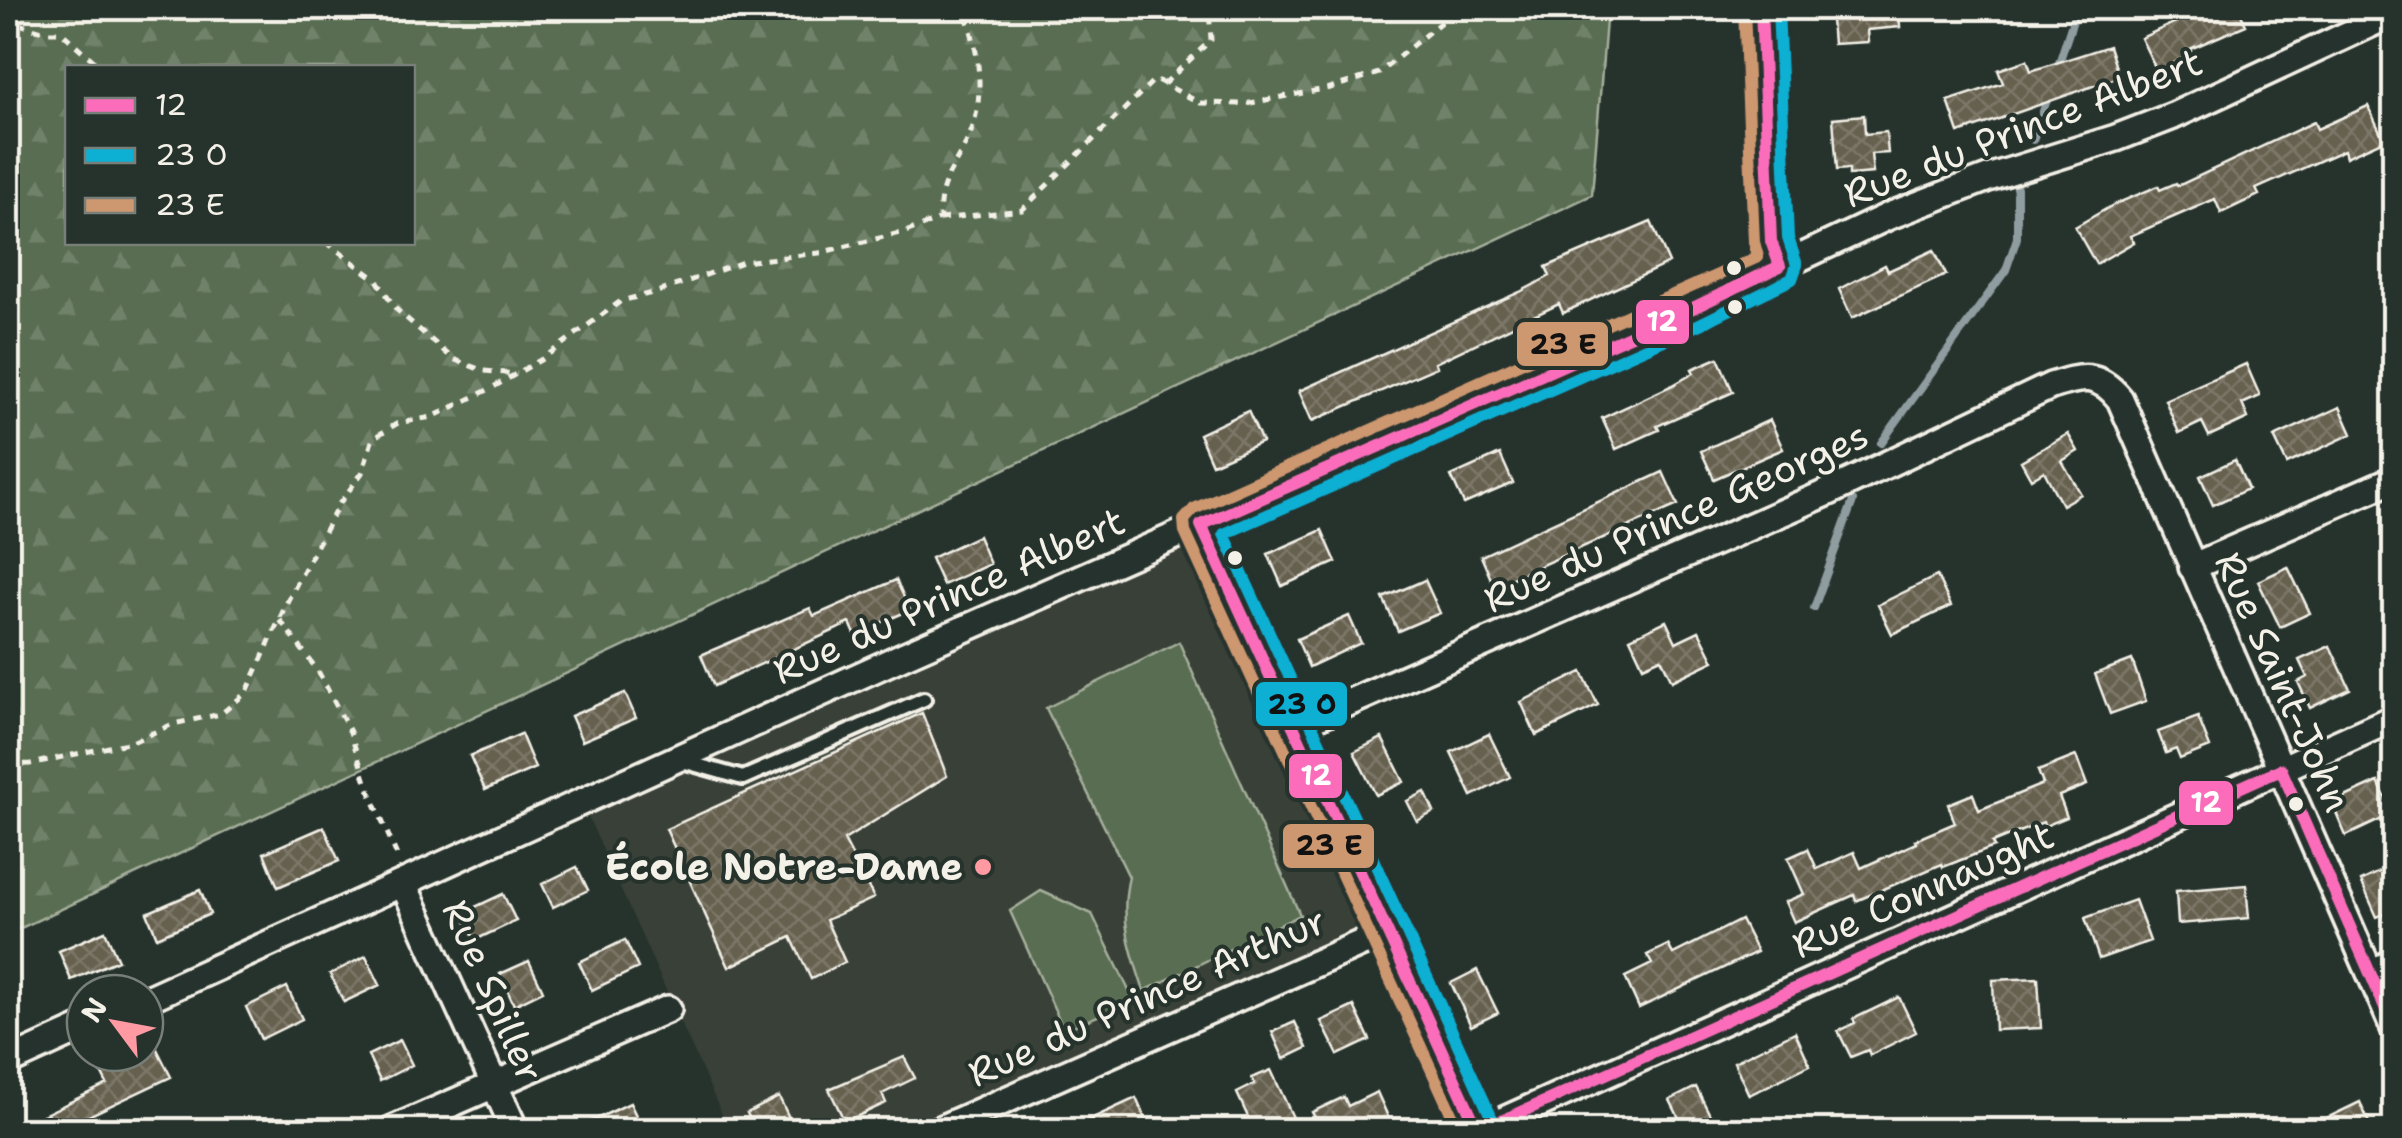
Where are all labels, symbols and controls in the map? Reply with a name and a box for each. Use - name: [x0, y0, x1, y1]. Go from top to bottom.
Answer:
- street label: Rue du Prince Albert: [1836, 36, 2209, 219]
- legend: [65, 65, 415, 245]
- text: 12: [155, 84, 187, 125]
- text: 23 O: [155, 134, 227, 175]
- text: 23 E: [155, 184, 224, 225]
- unlabelled marker: [1724, 258, 1744, 278]
- unlabelled marker: [1725, 297, 1745, 317]
- line badge: 12: [1634, 298, 1691, 346]
- text: 12: [1646, 302, 1678, 340]
- line badge: 23 E: [1515, 320, 1610, 368]
- text: 23 E: [1529, 325, 1597, 363]
- street label: Rue du Prince Georges: [1476, 409, 1876, 624]
- street label: Rue du Prince Albert: [765, 495, 1133, 696]
- street label: Rue Saint-John: [2203, 544, 2364, 820]
- unlabelled marker: [1225, 548, 1245, 568]
- line badge: 23 O: [1254, 680, 1349, 728]
- text: 23 O: [1267, 685, 1337, 723]
- line badge: 12: [1287, 752, 1344, 800]
- text: 12: [1300, 756, 1332, 794]
- line badge: 12: [2177, 779, 2235, 827]
- text: 12: [2190, 783, 2222, 821]
- unlabelled marker: [2286, 794, 2306, 814]
- street label: Rue Connaught: [1784, 809, 2062, 970]
- line badge: 23 E: [1281, 822, 1376, 870]
- text: 23 E: [1295, 826, 1363, 864]
- place label: École Notre-Dame: [605, 841, 963, 892]
- marker: École Notre-Dame: [972, 856, 994, 878]
- street label: Rue Spiller: [431, 892, 556, 1090]
- street label: Rue du Prince Arthur: [960, 895, 1334, 1098]
- north arrow: [65, 973, 165, 1073]
- text: N: [72, 990, 116, 1029]

